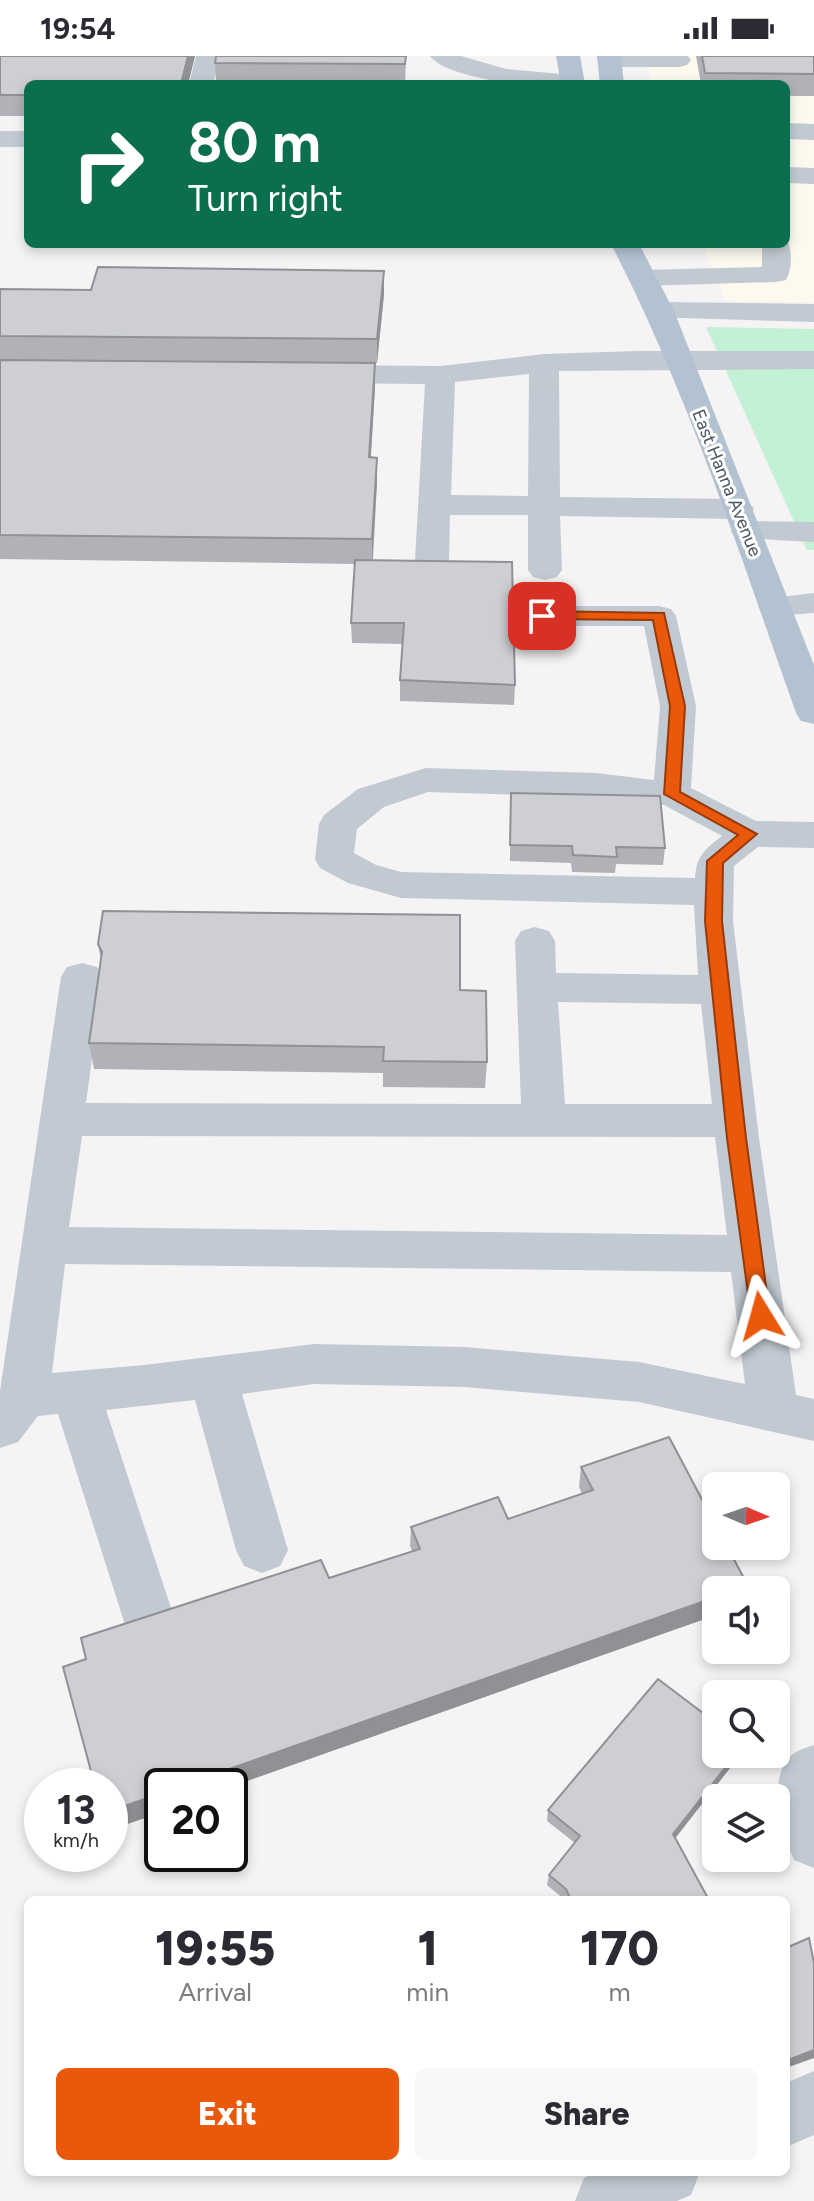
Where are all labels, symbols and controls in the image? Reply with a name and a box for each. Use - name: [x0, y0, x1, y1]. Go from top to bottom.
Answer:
- text: 19:54: [40, 10, 116, 47]
- text: 80 m: [188, 109, 321, 176]
- icon: right: [56, 112, 160, 216]
- text: Turn right: [188, 177, 343, 220]
- street label: East Hanna Avenue: [687, 406, 767, 560]
- pin: [508, 582, 576, 650]
- icon: arrive: [520, 594, 564, 638]
- position arrow: [719, 1274, 803, 1358]
- north arrow: [702, 1472, 790, 1560]
- map controls: [702, 1472, 790, 1872]
- button: sound: [702, 1576, 790, 1664]
- button: search: [702, 1680, 790, 1768]
- speed limit sign: 20: [144, 1768, 248, 1872]
- button: layers: [702, 1784, 790, 1872]
- text: 13: [56, 1786, 96, 1834]
- text: km/h: [53, 1828, 99, 1852]
- text: 19:55: [155, 1919, 275, 1977]
- text: 1: [417, 1919, 438, 1977]
- text: 170: [580, 1919, 659, 1977]
- text: Arrival: [178, 1976, 252, 2008]
- text: min: [406, 1976, 449, 2008]
- text: m: [608, 1976, 631, 2008]
- button: Exit: [56, 2068, 399, 2160]
- button: Share: [415, 2068, 758, 2160]

